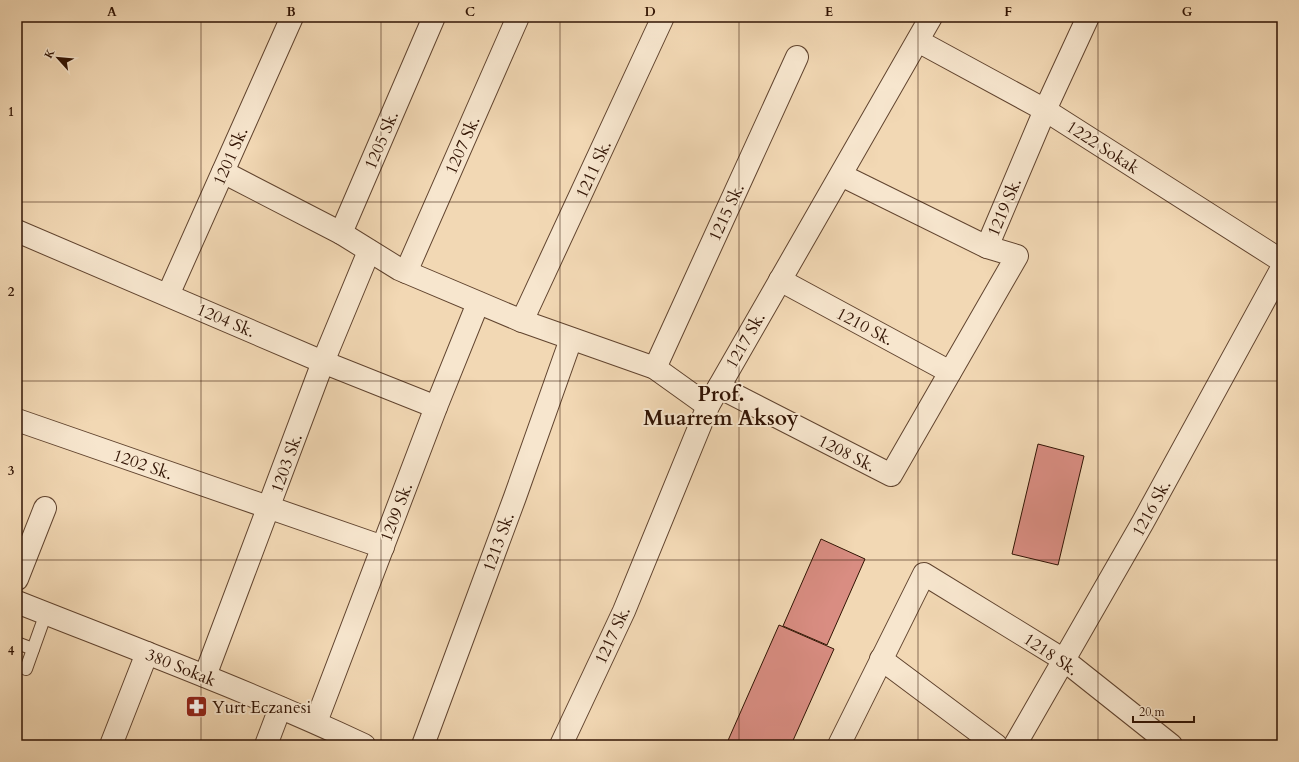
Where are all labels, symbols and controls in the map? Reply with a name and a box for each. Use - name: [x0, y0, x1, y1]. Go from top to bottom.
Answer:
- text: A: [107, 3, 117, 21]
- text: B: [286, 3, 296, 21]
- text: C: [465, 3, 475, 21]
- text: D: [644, 3, 656, 21]
- text: E: [825, 3, 833, 21]
- text: F: [1004, 3, 1012, 21]
- text: G: [1182, 3, 1193, 21]
- north arrow: [38, 38, 78, 78]
- text: K: [41, 46, 58, 61]
- text: 1: [8, 103, 14, 121]
- street label: 1205 Sk.: [359, 107, 404, 173]
- street label: 1207 Sk.: [439, 113, 485, 178]
- street label: 1222 Sokak: [1062, 115, 1144, 180]
- street label: 1201 Sk.: [207, 124, 253, 189]
- street label: 1211 Sk.: [570, 137, 617, 202]
- street label: 1219 Sk.: [982, 174, 1027, 240]
- street label: 1215 Sk.: [703, 180, 750, 245]
- text: 2: [8, 283, 15, 301]
- street label: 1204 Sk.: [193, 298, 259, 343]
- street label: 1210 Sk.: [832, 302, 897, 351]
- street label: 1217 Sk.: [720, 308, 771, 373]
- district label: Prof. Muarrem Aksoy: [643, 380, 799, 433]
- street label: 1208 Sk.: [814, 429, 879, 478]
- street label: 1203 Sk.: [265, 430, 308, 496]
- street label: 1202 Sk.: [110, 444, 176, 485]
- text: 3: [8, 462, 15, 480]
- street label: 1216 Sk.: [1127, 476, 1176, 541]
- street label: 1209 Sk.: [375, 479, 418, 545]
- street label: 1213 Sk.: [477, 509, 520, 575]
- street label: 1217 Sk.: [589, 603, 636, 668]
- street label: 1218 Sk.: [1019, 628, 1083, 681]
- text: 4: [8, 642, 15, 660]
- street label: 380 Sokak: [142, 643, 220, 692]
- pharmacy icon: Yurt Eczanesi: [184, 694, 210, 720]
- place label: Yurt Eczanesi: [212, 696, 311, 719]
- scale bar: [1133, 698, 1194, 724]
- text: 20 m: [1139, 704, 1166, 720]

